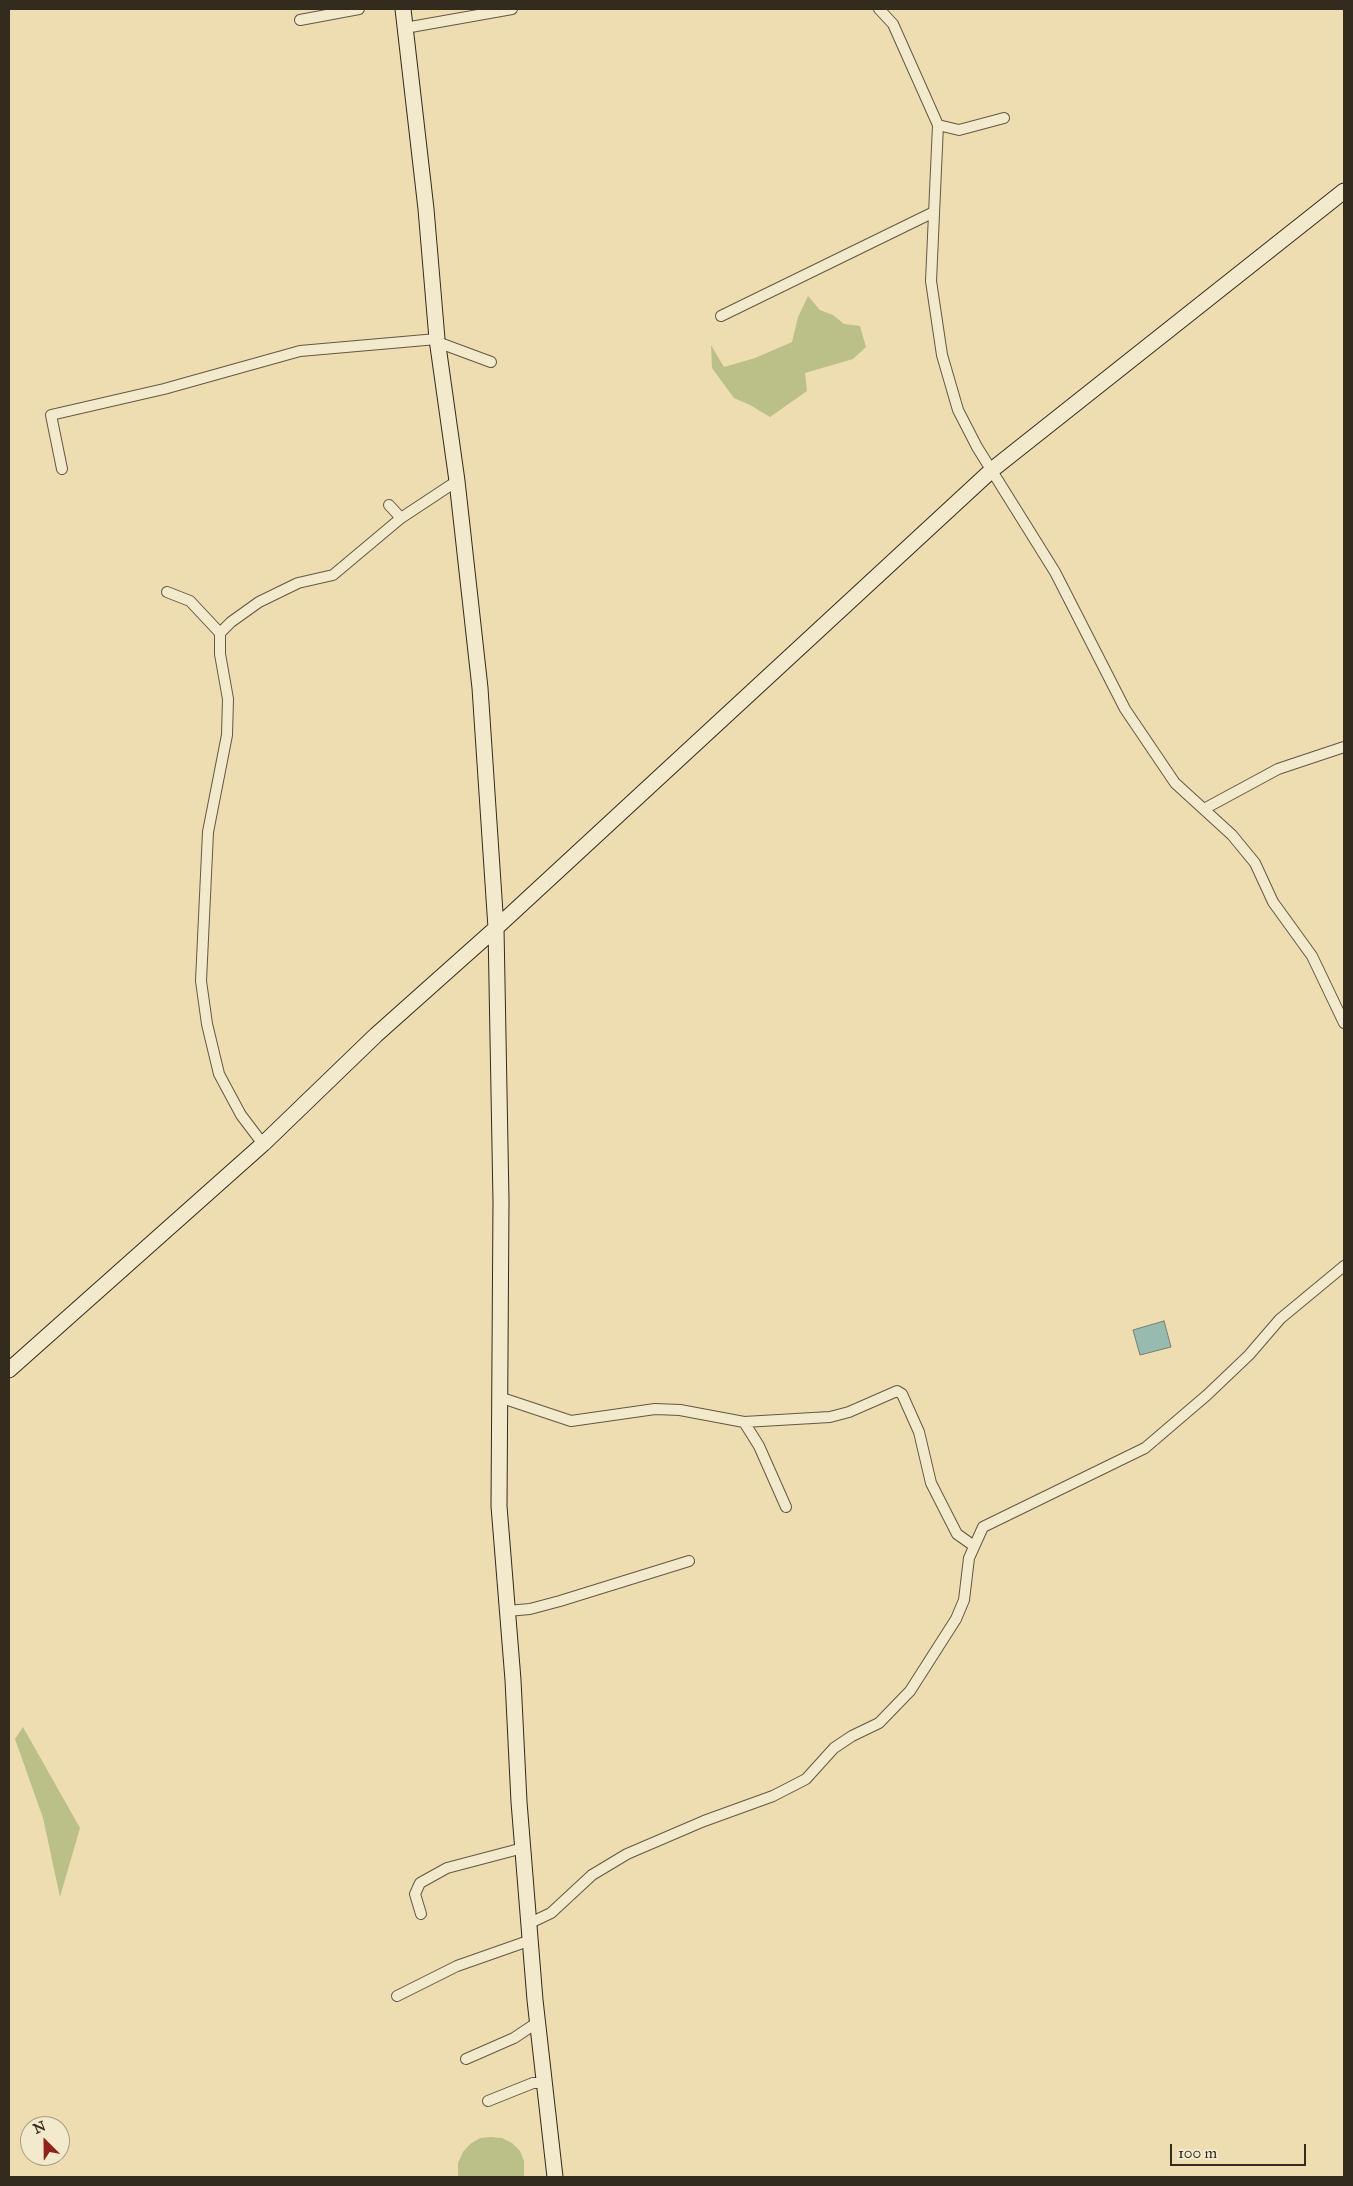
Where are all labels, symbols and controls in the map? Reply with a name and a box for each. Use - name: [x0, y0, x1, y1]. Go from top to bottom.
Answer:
- north arrow: [20, 2116, 70, 2166]
- text: N: [31, 2118, 48, 2138]
- scale bar: [1173, 2134, 1309, 2166]
- text: 100 m: [1178, 2144, 1217, 2162]

